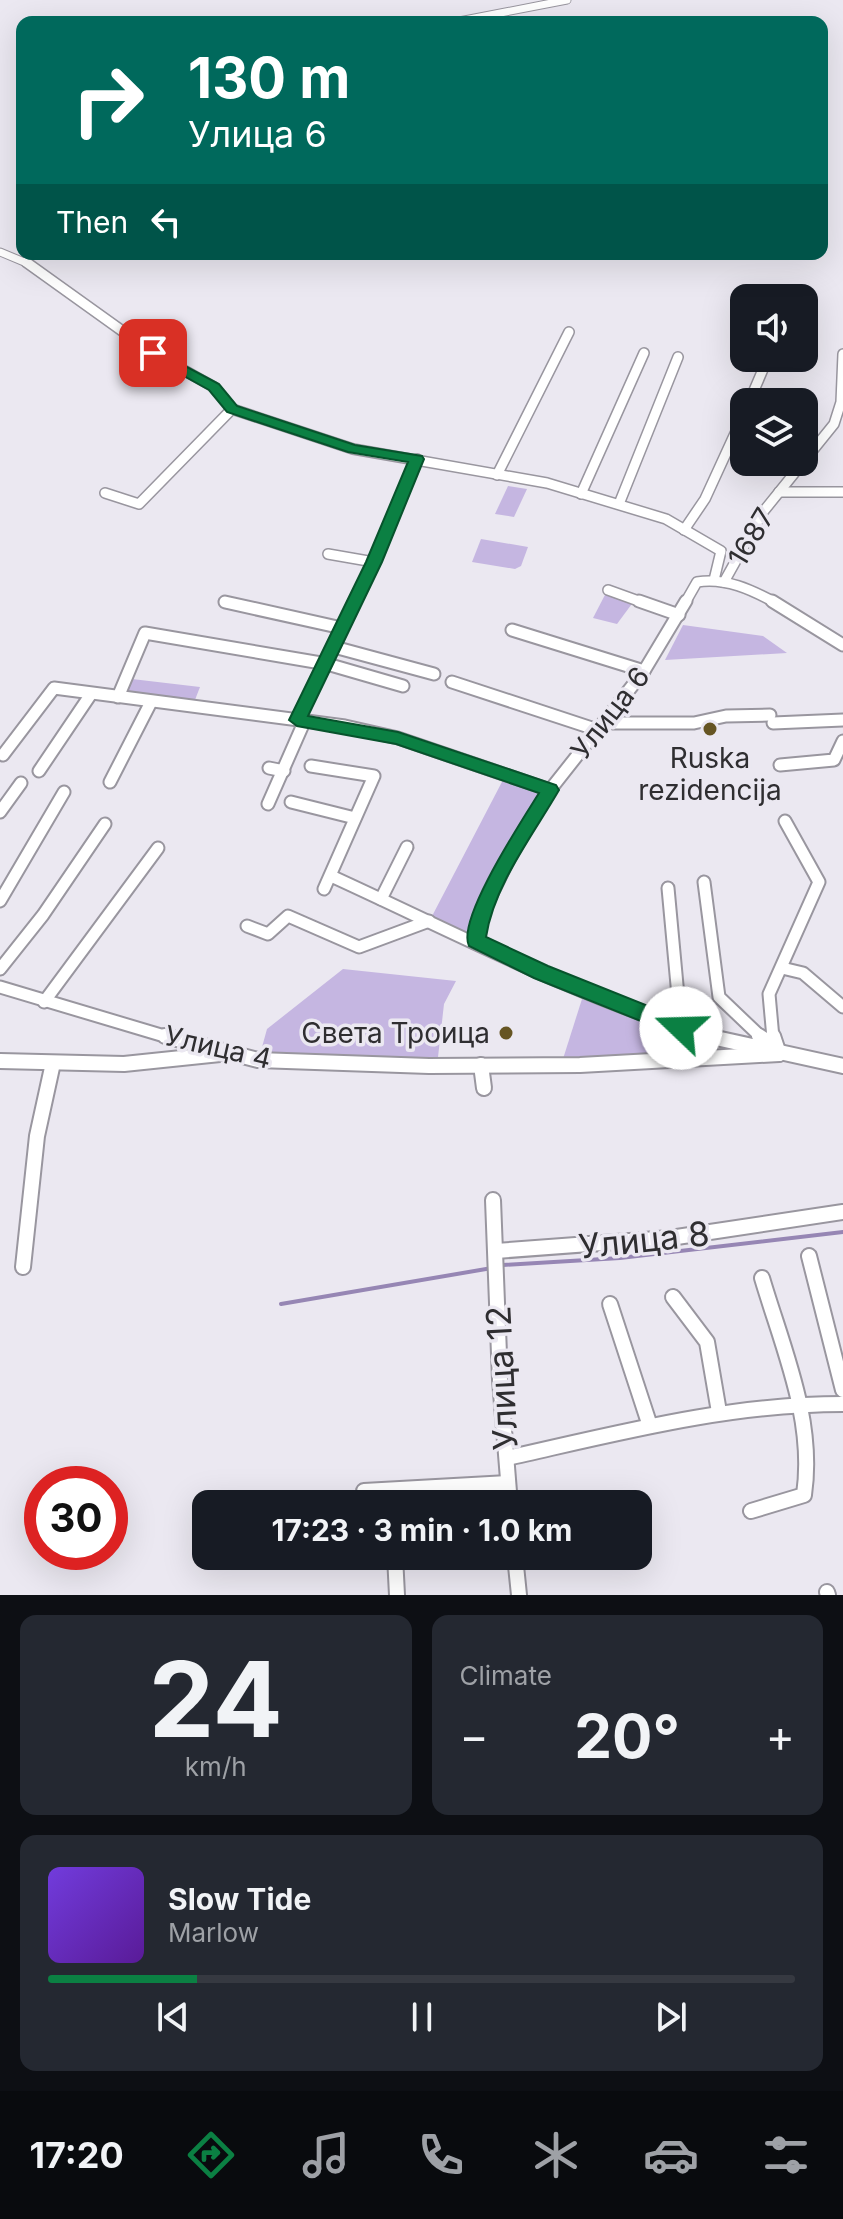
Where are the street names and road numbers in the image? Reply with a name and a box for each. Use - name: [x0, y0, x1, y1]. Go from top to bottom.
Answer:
- street label: 1687: [720, 502, 782, 572]
- street label: Улица 6: [563, 660, 657, 766]
- street label: Улица 4: [161, 1018, 275, 1076]
- street label: Улица 8: [577, 1212, 711, 1267]
- street label: Улица 12: [477, 1305, 526, 1451]

